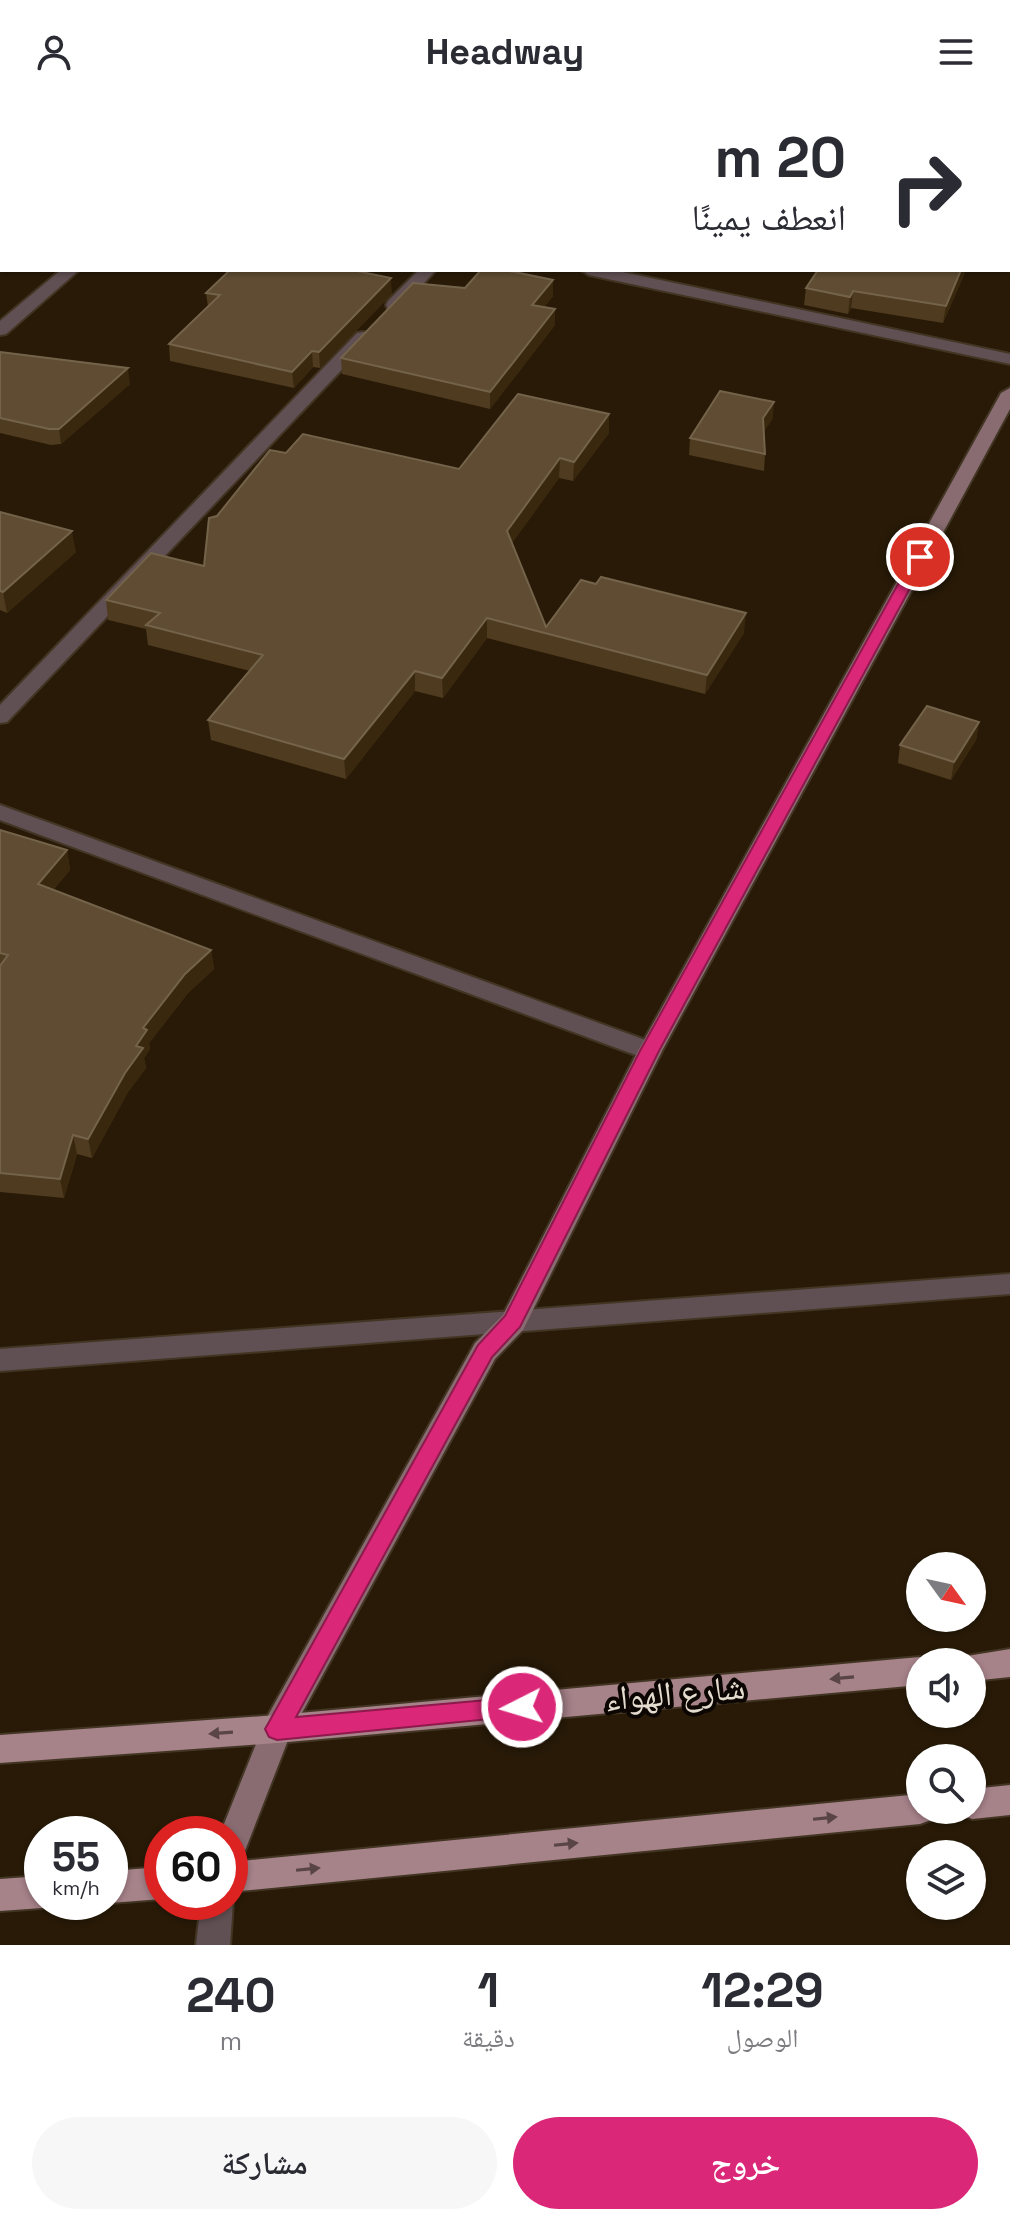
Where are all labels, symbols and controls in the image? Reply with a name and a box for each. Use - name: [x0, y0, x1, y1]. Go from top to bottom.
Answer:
- text: Headway: [426, 29, 584, 75]
- icon: person: [32, 30, 76, 74]
- icon: menu: [934, 30, 978, 74]
- text: 20 m: [714, 122, 846, 193]
- icon: right: [874, 136, 978, 240]
- text: انعطف يمينًا: [692, 195, 846, 241]
- pin: [886, 523, 954, 591]
- icon: arrive: [898, 535, 942, 579]
- north arrow: [906, 1552, 986, 1632]
- map controls: [906, 1552, 986, 1920]
- button: sound: [906, 1648, 986, 1728]
- position arrow: [480, 1665, 564, 1749]
- street label: شارع الهواء: [603, 1665, 747, 1721]
- one-way arrow: [829, 1672, 854, 1685]
- one-way arrow: [208, 1727, 233, 1740]
- button: search: [906, 1744, 986, 1824]
- one-way arrow: [813, 1812, 838, 1825]
- speed limit sign: 60: [144, 1816, 248, 1920]
- text: 55: [52, 1832, 100, 1883]
- one-way arrow: [554, 1837, 579, 1850]
- button: layers: [906, 1840, 986, 1920]
- one-way arrow: [296, 1863, 321, 1876]
- text: km/h: [52, 1875, 100, 1901]
- text: 1: [478, 1960, 499, 2021]
- text: 12:29: [701, 1960, 824, 2021]
- text: 240: [186, 1965, 276, 2026]
- text: دقيقة: [462, 2021, 515, 2055]
- text: الوصول: [726, 2021, 798, 2055]
- text: m: [220, 2024, 242, 2058]
- button: مشاركة: [32, 2117, 497, 2209]
- button: خروج: [513, 2117, 978, 2209]

